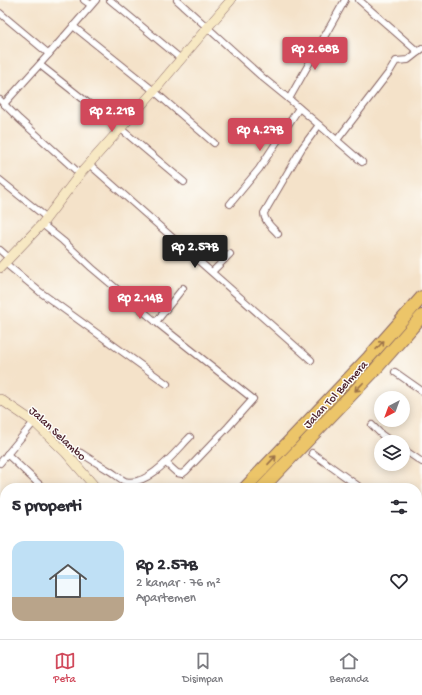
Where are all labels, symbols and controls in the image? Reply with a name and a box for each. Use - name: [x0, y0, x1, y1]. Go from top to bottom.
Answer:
- pin: Rp 2.68B: [274, 37, 356, 71]
- text: Rp 2.68B: [291, 42, 339, 57]
- pin: Rp 2.21B: [71, 99, 153, 133]
- text: Rp 2.21B: [89, 104, 135, 119]
- pin: Rp 4.27B: [219, 118, 301, 152]
- text: Rp 4.27B: [237, 123, 283, 138]
- pin: Rp 2.57B: [154, 235, 236, 269]
- text: Rp 2.57B: [172, 240, 219, 255]
- pin: Rp 2.14B: [99, 286, 181, 320]
- text: Rp 2.14B: [118, 291, 162, 306]
- one-way arrow: [376, 339, 385, 350]
- street label: Jalan Tol Belmera: [301, 358, 372, 432]
- one-way arrow: [354, 382, 364, 392]
- north arrow: [374, 391, 410, 427]
- map controls: [374, 391, 410, 471]
- street label: Jalan Selambo: [25, 404, 88, 464]
- button: layers: [374, 435, 410, 471]
- one-way arrow: [267, 455, 277, 465]
- icon: filters: [388, 496, 410, 518]
- text: 5 properti: [12, 497, 82, 517]
- text: Rp 2.57B: [136, 556, 197, 576]
- icon: home: [44, 557, 92, 605]
- icon: heart: [388, 570, 410, 592]
- text: 2 kamar · 76 m²: [136, 576, 221, 591]
- text: Apartemen: [136, 591, 196, 606]
- tab: Peta: [53, 650, 76, 686]
- tab: Disimpan: [182, 650, 223, 686]
- tab: Beranda: [330, 650, 369, 686]

